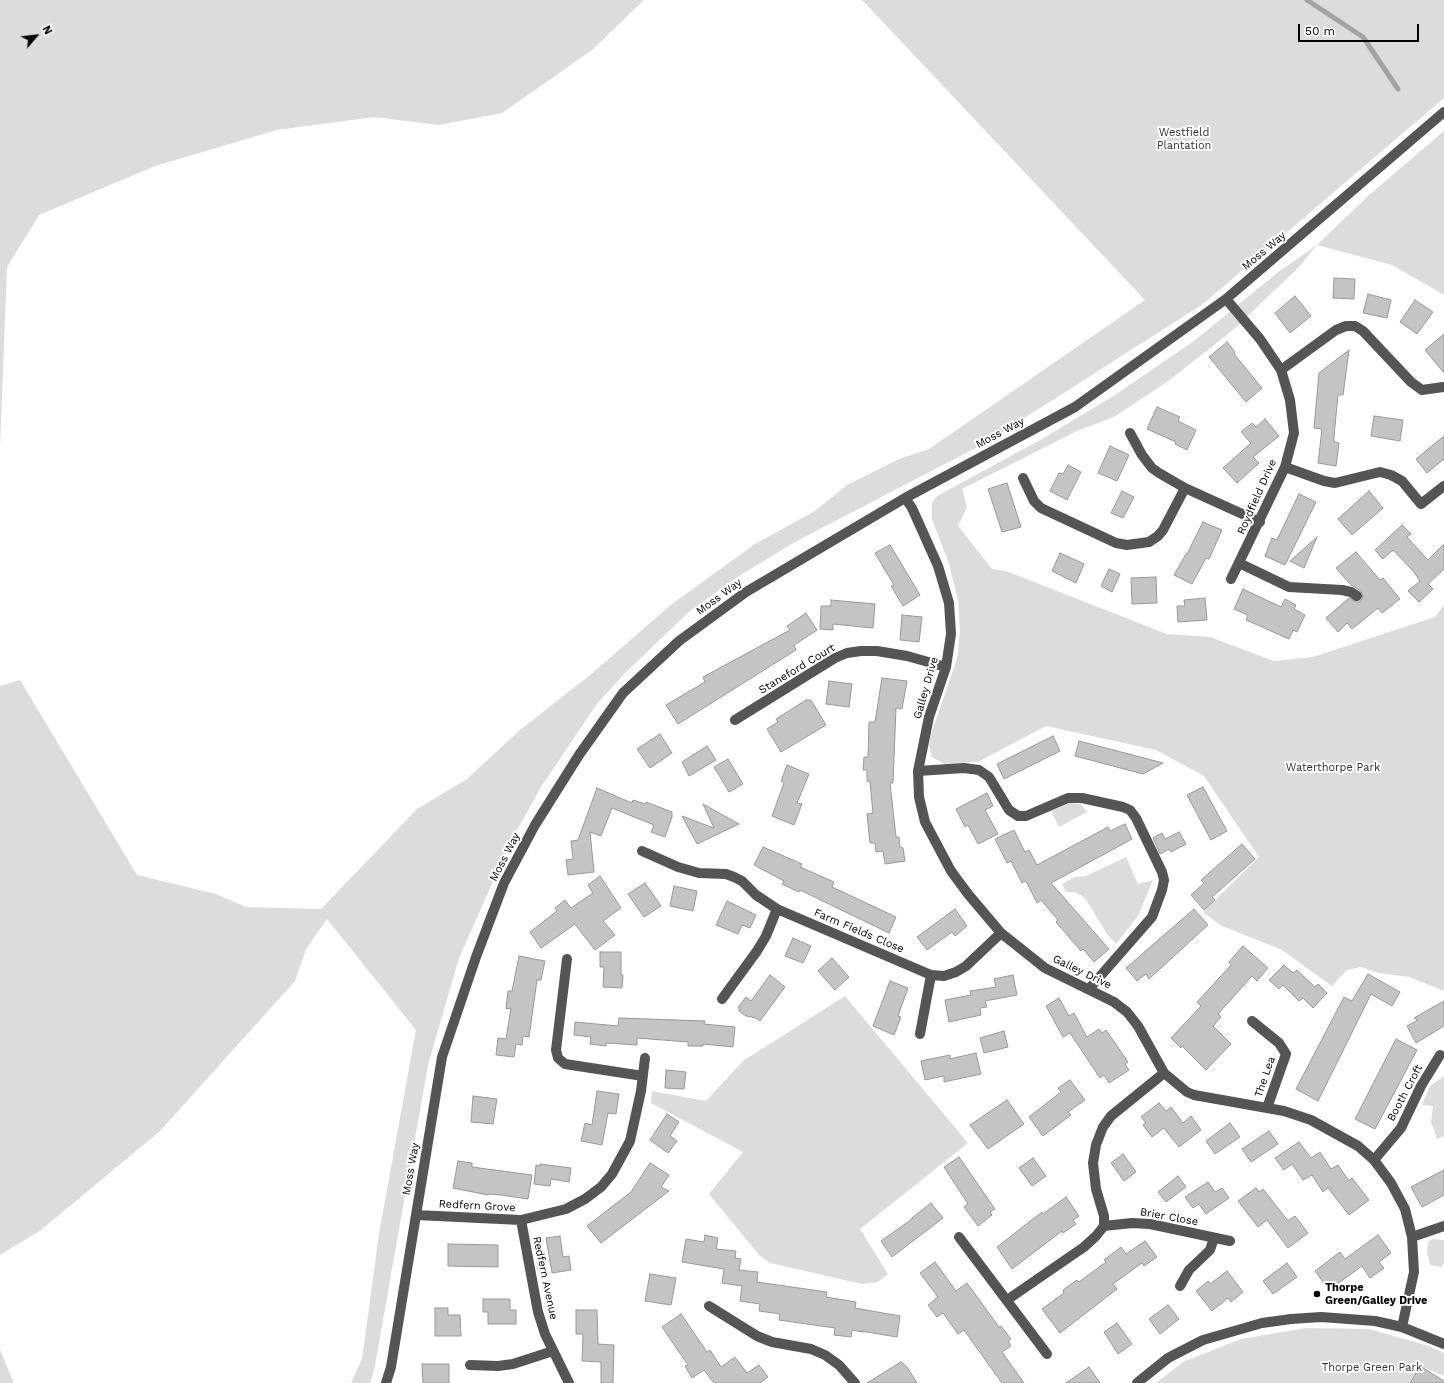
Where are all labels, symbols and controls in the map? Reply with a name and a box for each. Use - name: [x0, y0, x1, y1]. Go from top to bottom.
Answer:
- north arrow: [16, 16, 56, 56]
- scale bar: [1300, 16, 1421, 42]
- text: N: [39, 23, 55, 37]
- text: 50 m: [1305, 24, 1335, 38]
- park label: Westfield Plantation: [1157, 126, 1211, 152]
- street label: Moss Way: [1239, 229, 1289, 273]
- street label: Moss Way: [974, 415, 1026, 451]
- street label: Roydfield Drive: [1234, 457, 1280, 537]
- street label: Moss Way: [694, 576, 744, 618]
- street label: Staneford Court: [757, 641, 837, 697]
- street label: Galley Drive: [911, 656, 941, 720]
- park label: Waterthorpe Park: [1286, 761, 1380, 775]
- street label: Moss Way: [487, 830, 523, 884]
- street label: Farm Fields Close: [812, 906, 906, 956]
- street label: Galley Drive: [1050, 952, 1114, 992]
- street label: The Lea: [1252, 1055, 1278, 1099]
- street label: Booth Croft: [1385, 1062, 1425, 1124]
- street label: Moss Way: [400, 1142, 422, 1196]
- street label: Redfern Grove: [438, 1197, 516, 1215]
- street label: Brier Close: [1139, 1205, 1199, 1229]
- street label: Redfern Avenue: [530, 1235, 560, 1321]
- place label: Thorpe Green/Galley Drive: [1325, 1281, 1427, 1307]
- marker: Thorpe Green/Galley Drive: [1312, 1289, 1322, 1299]
- park label: Thorpe Green Park: [1322, 1361, 1422, 1375]

